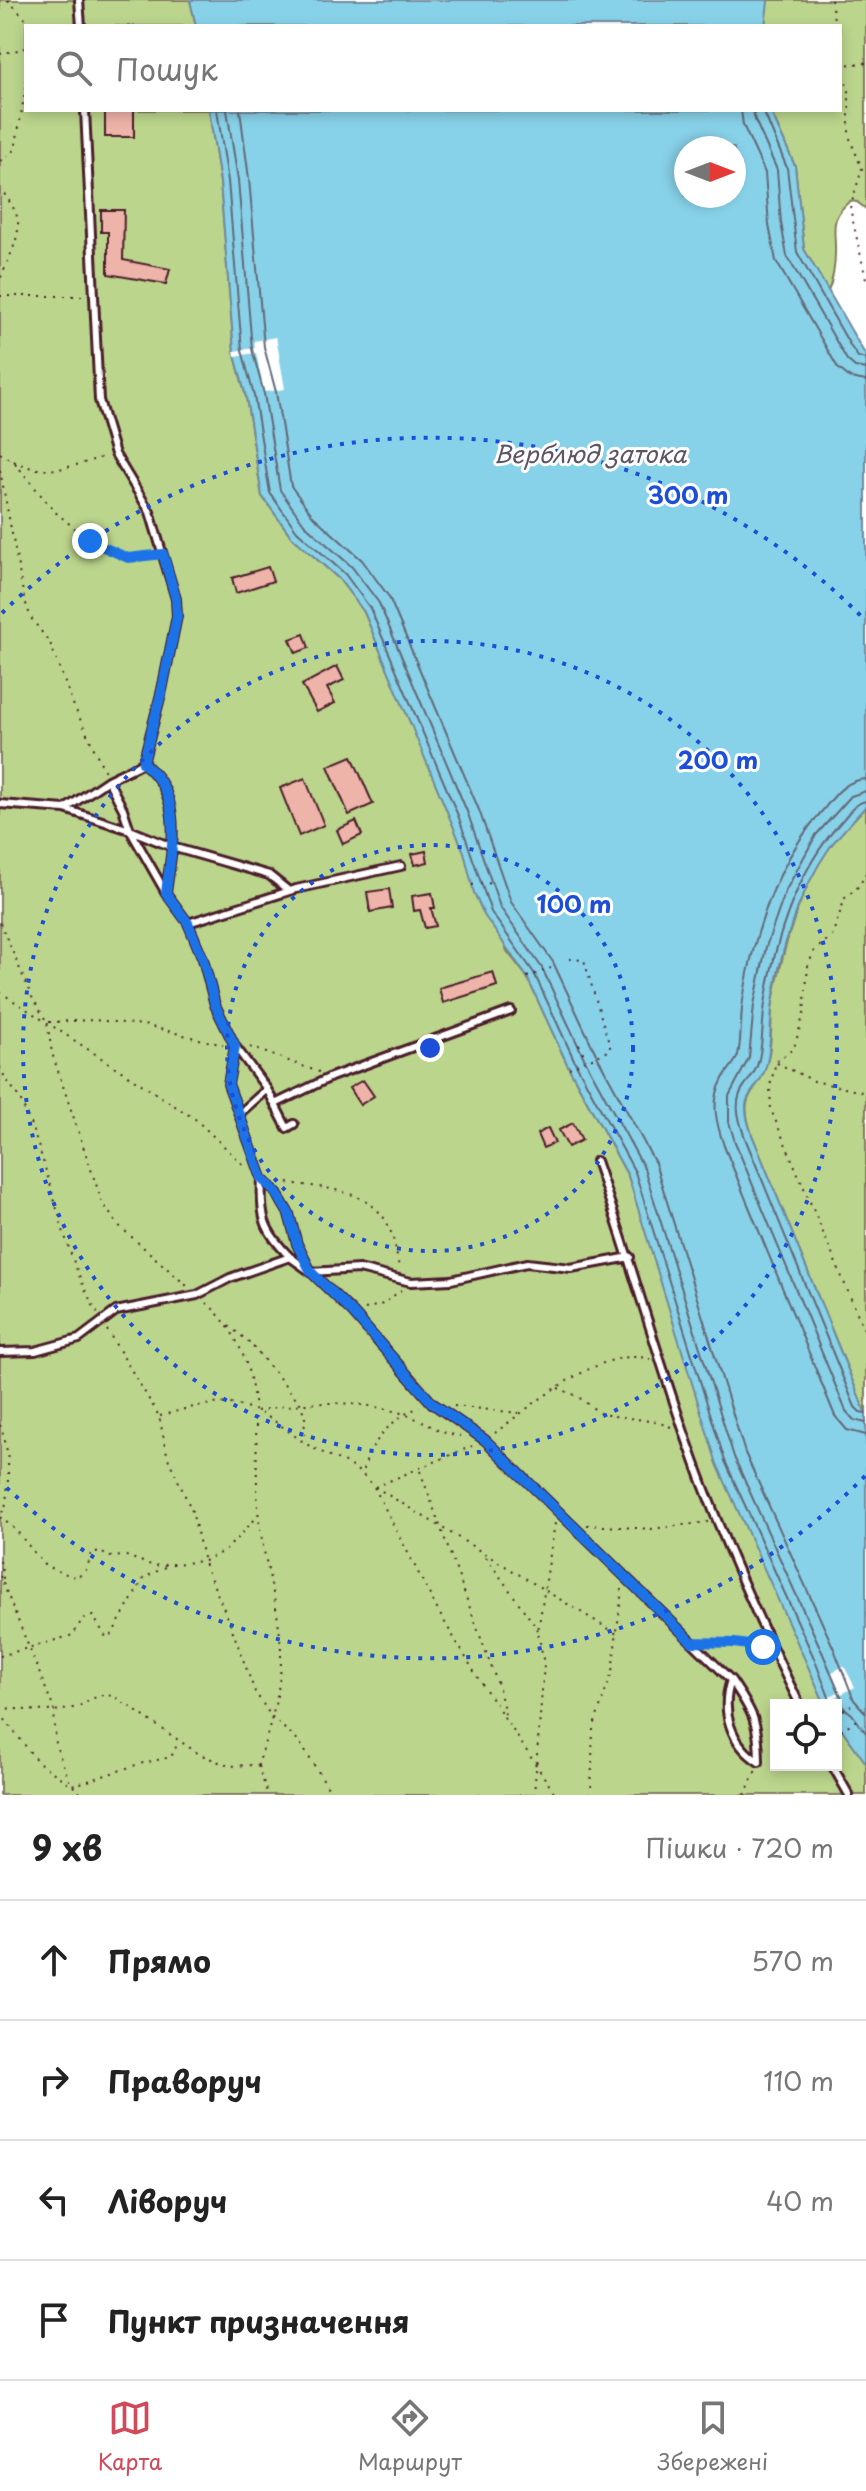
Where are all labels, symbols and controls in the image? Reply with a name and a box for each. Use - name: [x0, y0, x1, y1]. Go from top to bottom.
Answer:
- search box: [24, 24, 842, 112]
- icon: search: [52, 46, 96, 90]
- text: Пошук: [116, 46, 218, 91]
- north arrow: [674, 136, 746, 208]
- water label: Верблюд затока: [494, 435, 687, 471]
- text: 300 m: [647, 476, 729, 512]
- route end: [72, 523, 108, 559]
- text: 200 m: [678, 741, 758, 777]
- text: 100 m: [537, 885, 611, 921]
- centre of rings: [416, 1034, 444, 1062]
- route start: [745, 1629, 781, 1665]
- map controls: [770, 1699, 842, 1771]
- button: locate: [770, 1699, 842, 1771]
- text: 9 хв: [32, 1821, 102, 1873]
- text: Пішки · 720 m: [646, 1828, 834, 1867]
- icon: ahead: [32, 1938, 76, 1982]
- text: Прямо: [108, 1938, 211, 1983]
- text: 570 m: [751, 1941, 834, 1980]
- icon: right: [32, 2058, 76, 2102]
- text: Праворуч: [108, 2058, 262, 2103]
- text: 110 m: [763, 2061, 834, 2100]
- icon: left: [32, 2178, 76, 2222]
- text: Ліворуч: [108, 2178, 227, 2223]
- text: 40 m: [766, 2181, 834, 2220]
- icon: arrive: [32, 2298, 76, 2342]
- text: Пункт призначення: [108, 2298, 409, 2343]
- tab: Карта: [98, 2396, 162, 2477]
- tab: Маршрут: [358, 2396, 462, 2477]
- tab: Збережені: [658, 2396, 768, 2477]

